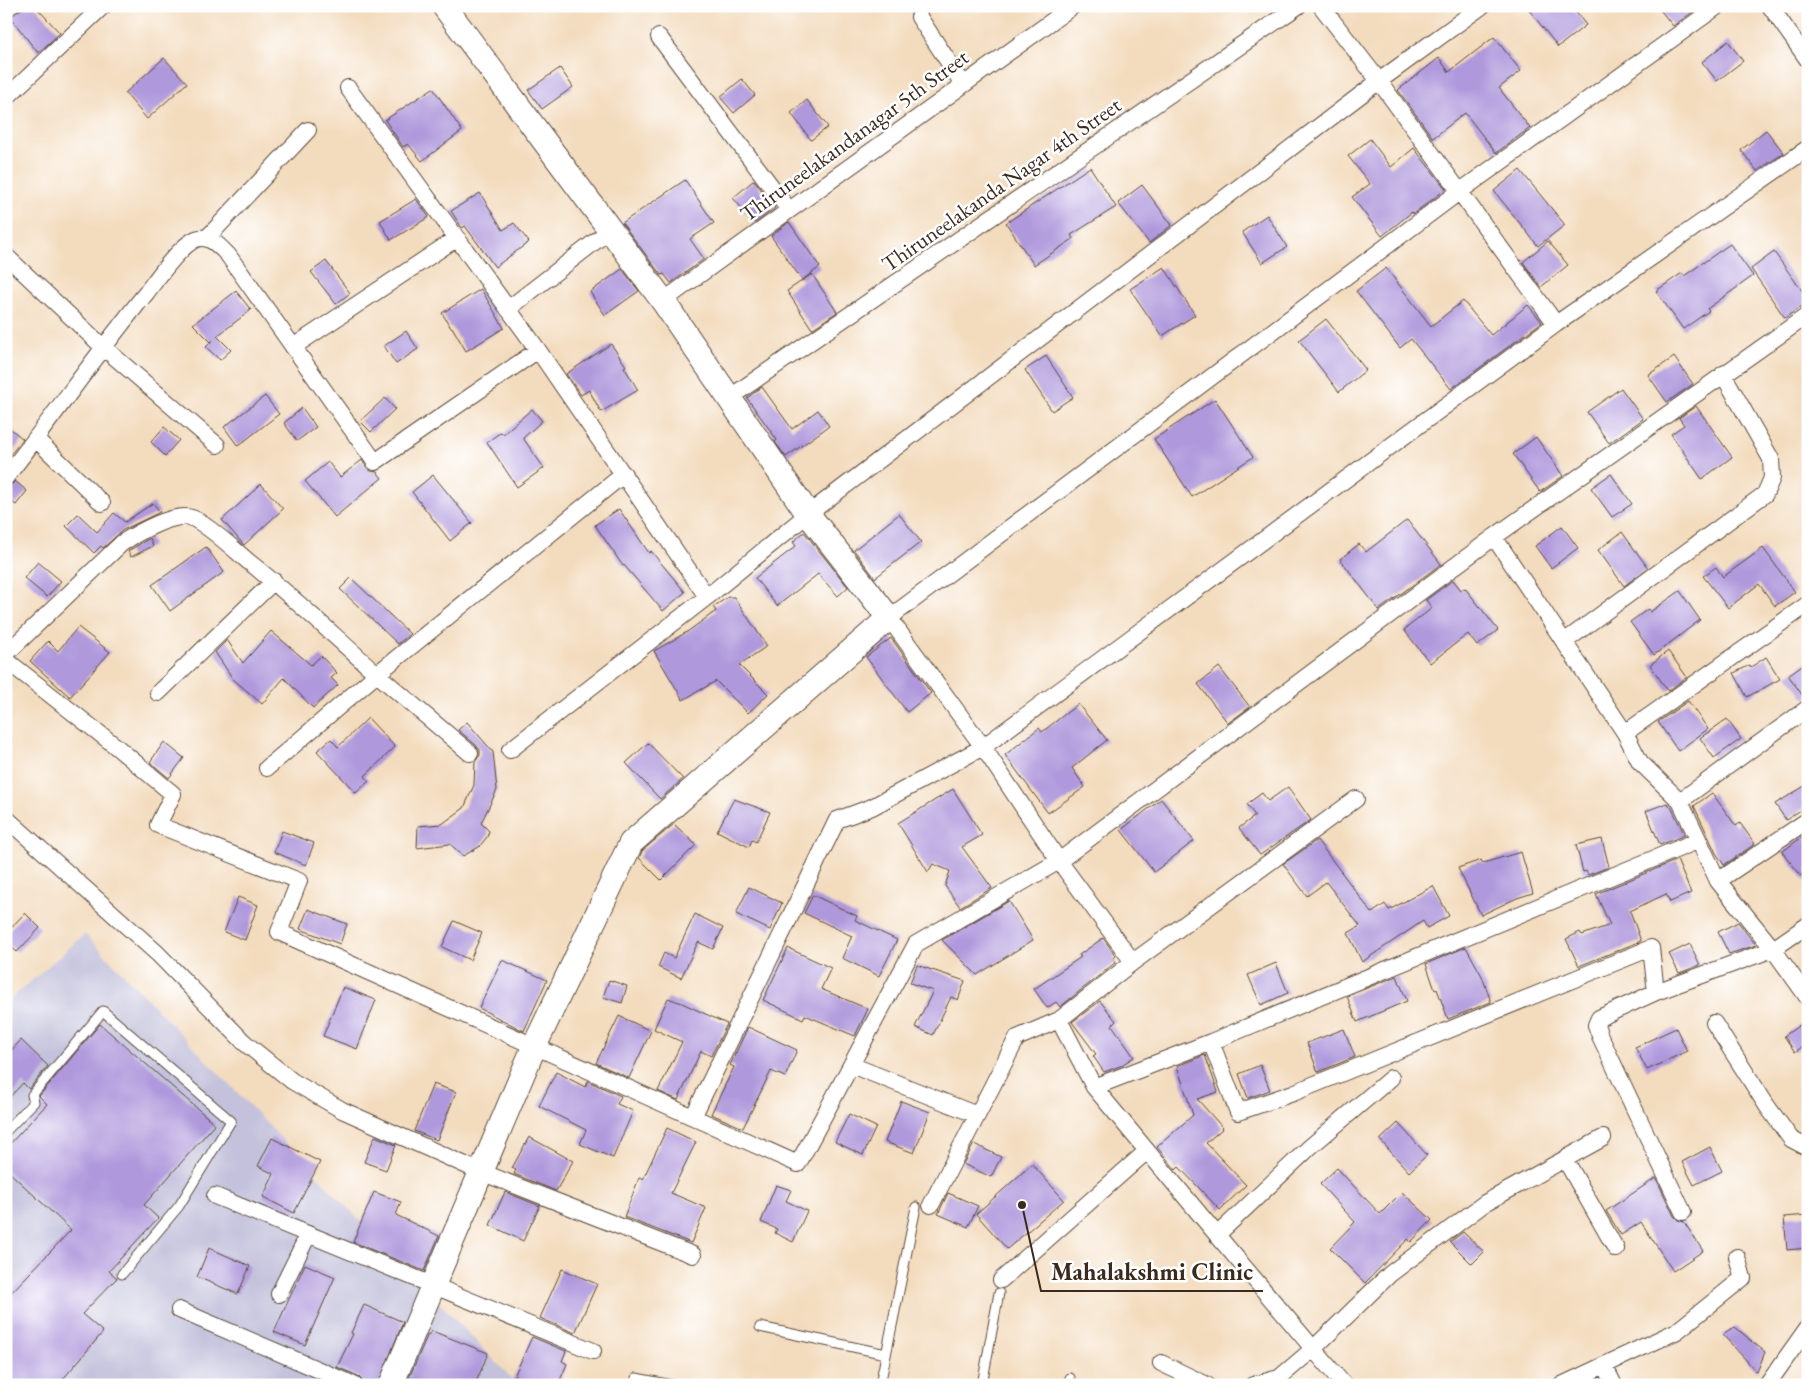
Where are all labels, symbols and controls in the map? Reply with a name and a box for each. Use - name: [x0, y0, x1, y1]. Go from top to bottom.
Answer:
- street label: Thiruneelakandanagar 5th Street: [734, 43, 974, 228]
- street label: Thiruneelakanda Nagar 4th Street: [876, 90, 1127, 278]
- callout: Mahalakshmi Clinic: [1041, 1252, 1263, 1291]
- text: Mahalakshmi Clinic: [1051, 1256, 1253, 1287]

